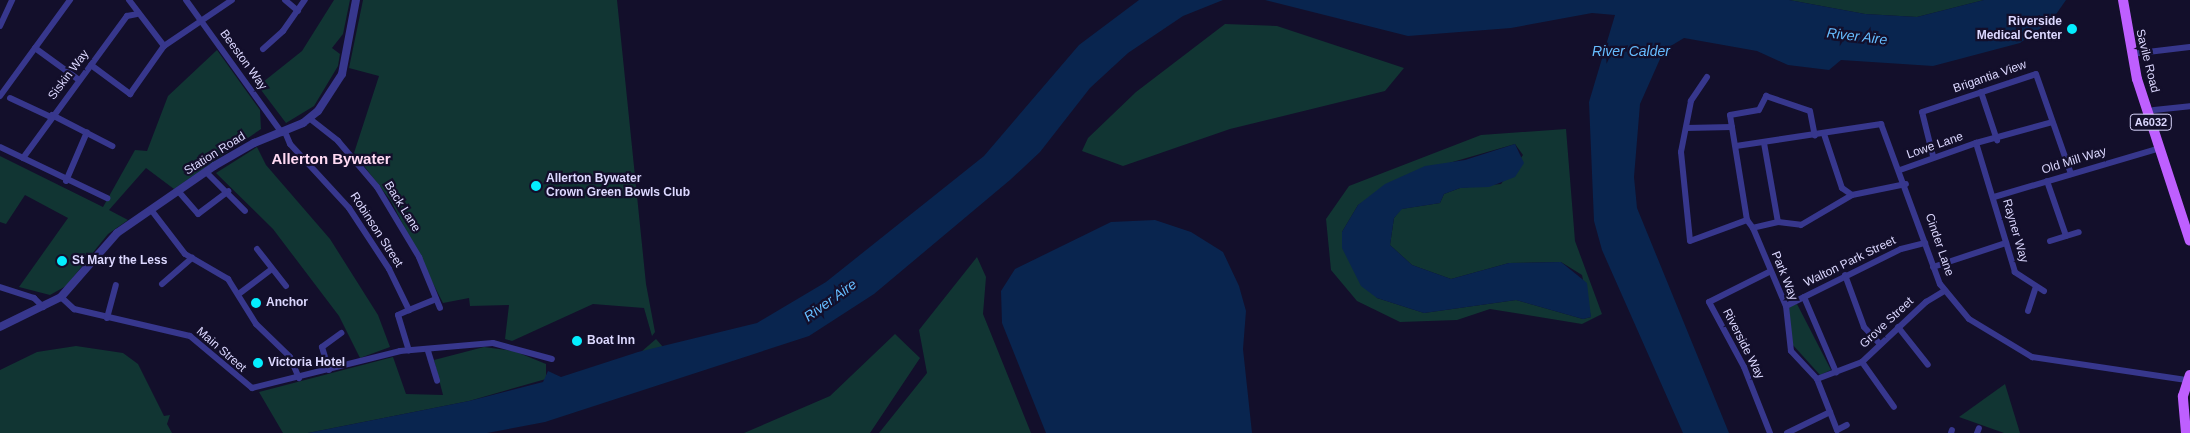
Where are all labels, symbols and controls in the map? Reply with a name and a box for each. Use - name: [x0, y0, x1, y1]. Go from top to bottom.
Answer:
- place label: Riverside Medical Center: [1977, 15, 2062, 43]
- marker: Riverside Medical Center: [2066, 23, 2078, 35]
- water label: River Aire: [1825, 24, 1889, 48]
- street label: Beeston Way: [216, 27, 270, 93]
- street label: Savile Road: [2132, 28, 2162, 94]
- water label: River Calder: [1592, 43, 1670, 59]
- street label: Siskin Way: [46, 47, 92, 103]
- street label: Brigantia View: [1951, 58, 2029, 96]
- road number: A6032: [2130, 114, 2172, 130]
- street label: Station Road: [182, 130, 248, 178]
- street label: Lowe Lane: [1905, 130, 1965, 162]
- street label: Old Mill Way: [2040, 144, 2108, 178]
- district label: Allerton Bywater: [271, 150, 391, 168]
- place label: Allerton Bywater Crown Green Bowls Club: [546, 172, 690, 200]
- street label: Back Lane: [381, 179, 423, 235]
- marker: Allerton Bywater Crown Green Bowls Club: [530, 180, 542, 192]
- street label: Robinson Street: [347, 190, 405, 270]
- street label: Rayner Way: [1999, 197, 2031, 265]
- street label: Cinder Lane: [1922, 212, 1956, 278]
- street label: Walton Park Street: [1802, 234, 1898, 290]
- street label: Park Way: [1768, 249, 1800, 303]
- place label: St Mary the Less: [72, 254, 167, 268]
- marker: St Mary the Less: [56, 255, 68, 267]
- water label: River Aire: [800, 275, 860, 325]
- street label: Grove Street: [1857, 295, 1917, 351]
- place label: Anchor: [266, 296, 308, 310]
- marker: Anchor: [250, 297, 262, 309]
- street label: Riverside Way: [1719, 306, 1767, 382]
- street label: Main Street: [193, 324, 249, 376]
- place label: Boat Inn: [587, 334, 635, 348]
- marker: Boat Inn: [571, 335, 583, 347]
- place label: Victoria Hotel: [268, 356, 345, 370]
- marker: Victoria Hotel: [252, 357, 264, 369]

